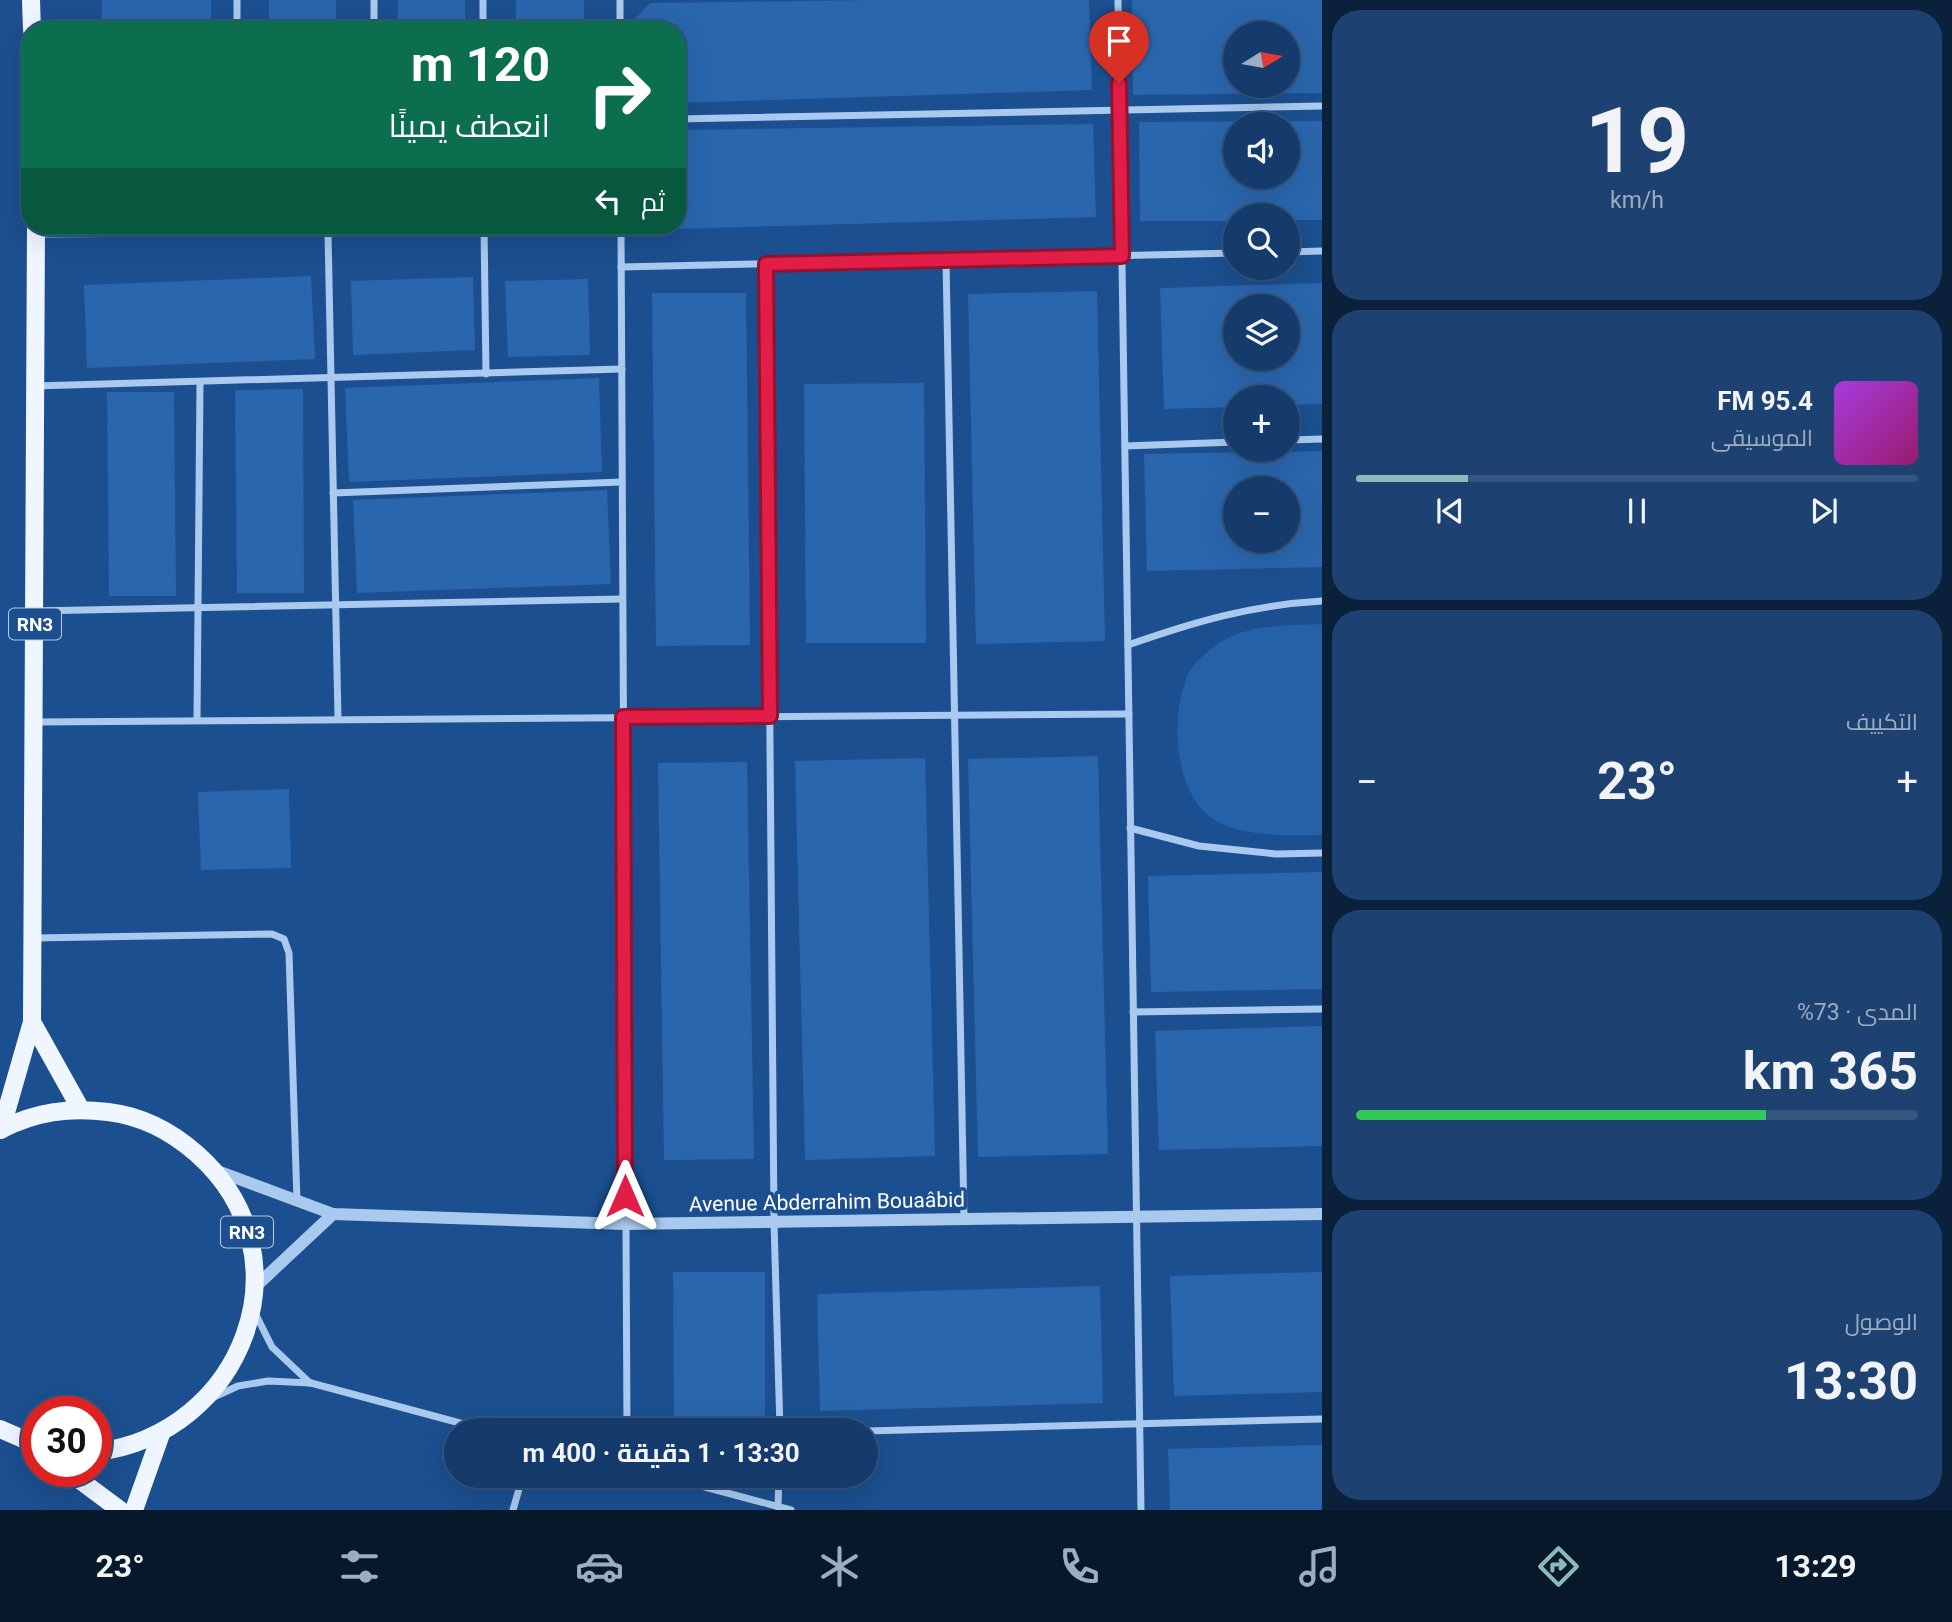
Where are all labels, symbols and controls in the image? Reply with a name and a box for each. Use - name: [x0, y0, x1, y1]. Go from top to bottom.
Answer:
- pin: [1089, 11, 1149, 83]
- north arrow: [1223, 21, 1300, 98]
- map controls: [1223, 21, 1300, 553]
- icon: arrive: [1100, 22, 1138, 60]
- text: 120 m: [411, 36, 550, 93]
- icon: right: [574, 49, 665, 140]
- text: 19: [1585, 88, 1689, 194]
- text: انعطف يمينًا: [388, 107, 550, 145]
- button: sound: [1223, 112, 1300, 189]
- icon: left: [589, 182, 627, 220]
- text: ثم: [641, 187, 665, 217]
- text: km/h: [1610, 187, 1664, 214]
- button: search: [1223, 203, 1300, 280]
- button: layers: [1223, 294, 1300, 371]
- button: +: [1223, 385, 1300, 462]
- text: 95.4 FM: [1717, 386, 1813, 416]
- text: الموسيقى: [1711, 425, 1813, 452]
- button: −: [1223, 476, 1300, 553]
- icon: previous: [1431, 492, 1469, 530]
- icon: pause: [1618, 492, 1656, 530]
- icon: next: [1805, 492, 1843, 530]
- road number: RN3: [9, 608, 61, 639]
- text: التكييف: [1846, 709, 1918, 736]
- text: 23°: [1597, 751, 1677, 812]
- text: −: [1356, 760, 1378, 804]
- text: +: [1896, 760, 1918, 804]
- text: المدى · 73%: [1797, 999, 1918, 1026]
- text: 365 km: [1743, 1041, 1918, 1102]
- position arrow: [588, 1159, 662, 1233]
- street label: Avenue Abderrahim Bouaâbid: [689, 1188, 965, 1216]
- road number: RN3: [221, 1216, 273, 1248]
- text: الوصول: [1845, 1309, 1918, 1336]
- text: 13:30: [1784, 1351, 1918, 1412]
- speed limit sign: 30: [21, 1396, 112, 1487]
- text: 13:30 · 1 دقيقة · 400 m: [522, 1438, 800, 1468]
- icon: filters: [335, 1542, 384, 1591]
- icon: car: [575, 1542, 624, 1591]
- icon: climate: [815, 1542, 864, 1591]
- icon: phone: [1055, 1542, 1104, 1591]
- icon: music: [1295, 1542, 1344, 1591]
- icon: directions: [1534, 1542, 1583, 1591]
- text: 23°: [96, 1547, 145, 1585]
- text: 13:29: [1774, 1547, 1857, 1585]

